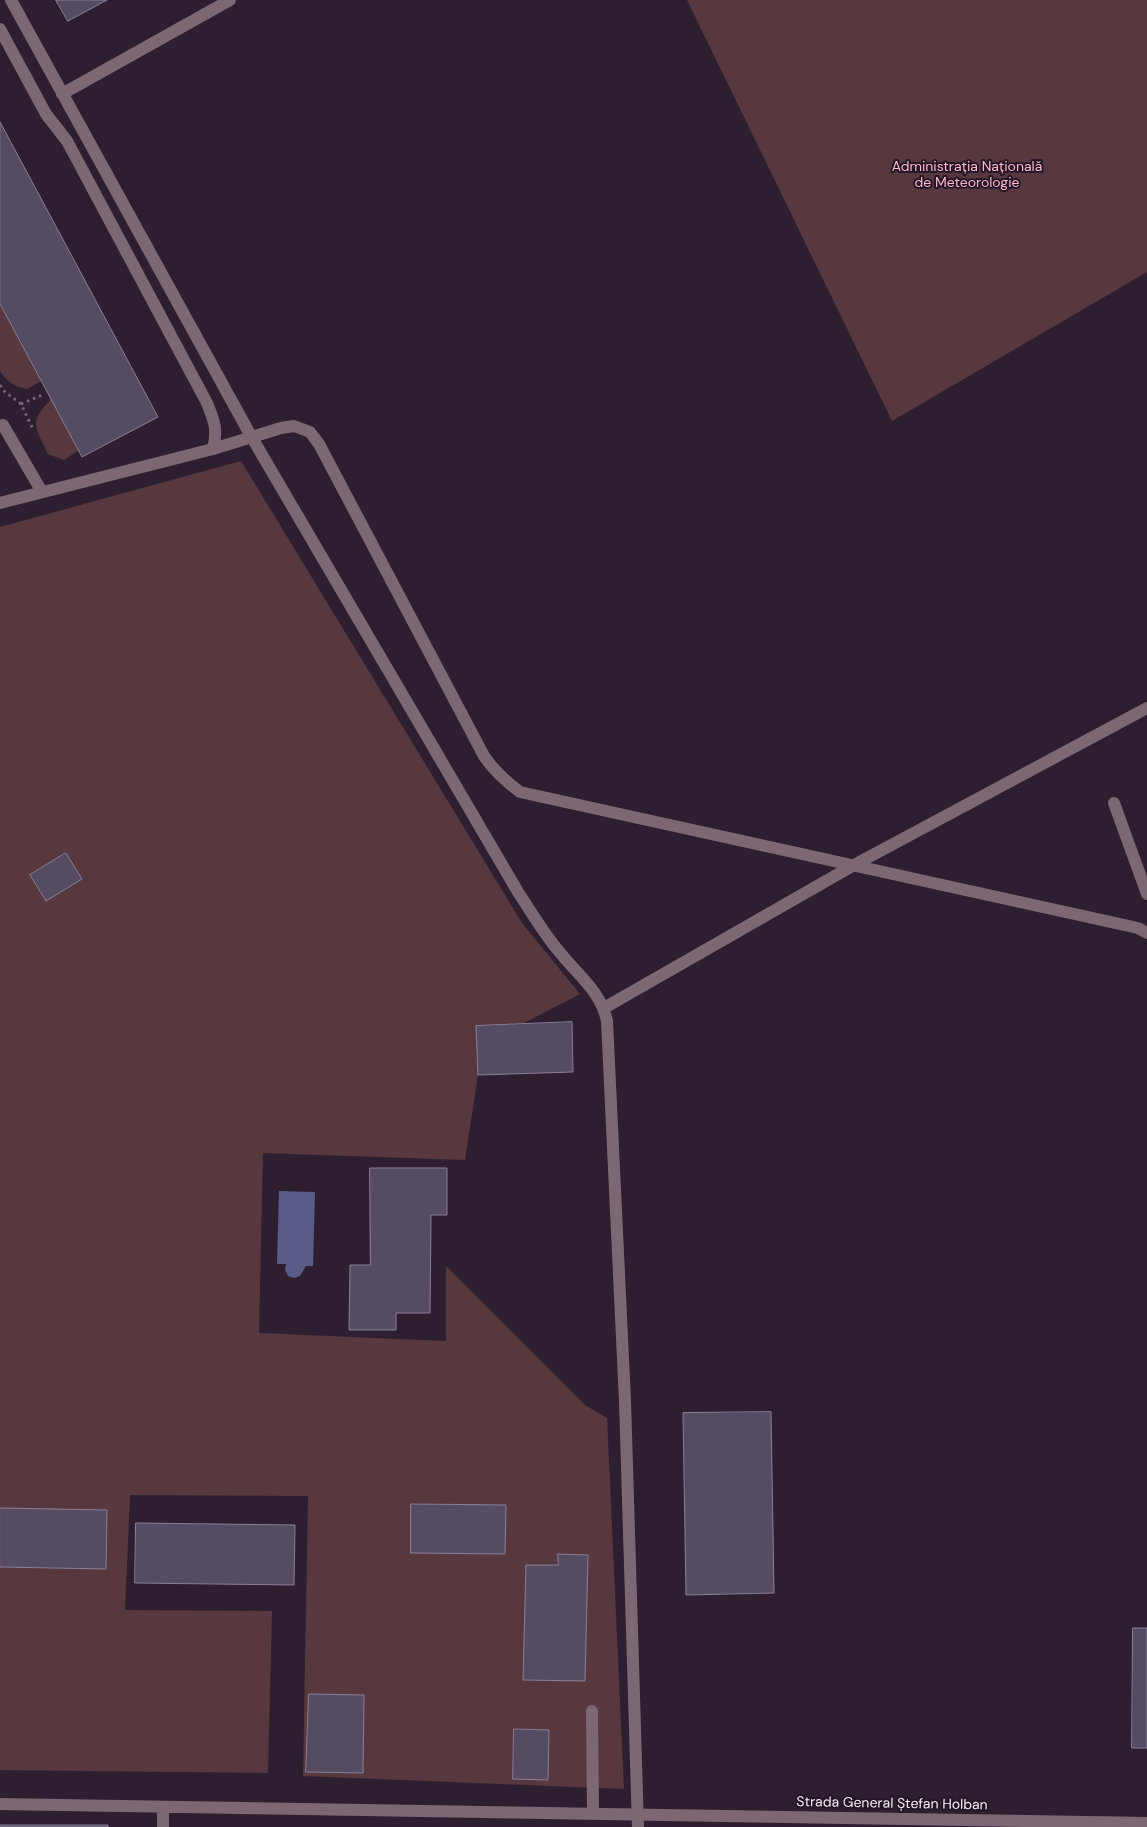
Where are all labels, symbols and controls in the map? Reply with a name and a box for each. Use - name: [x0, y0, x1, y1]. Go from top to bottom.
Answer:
- park label: Administrația Națională de Meteorologie: [892, 159, 1042, 192]
- street label: Strada General Ștefan Holban: [796, 1794, 988, 1814]

